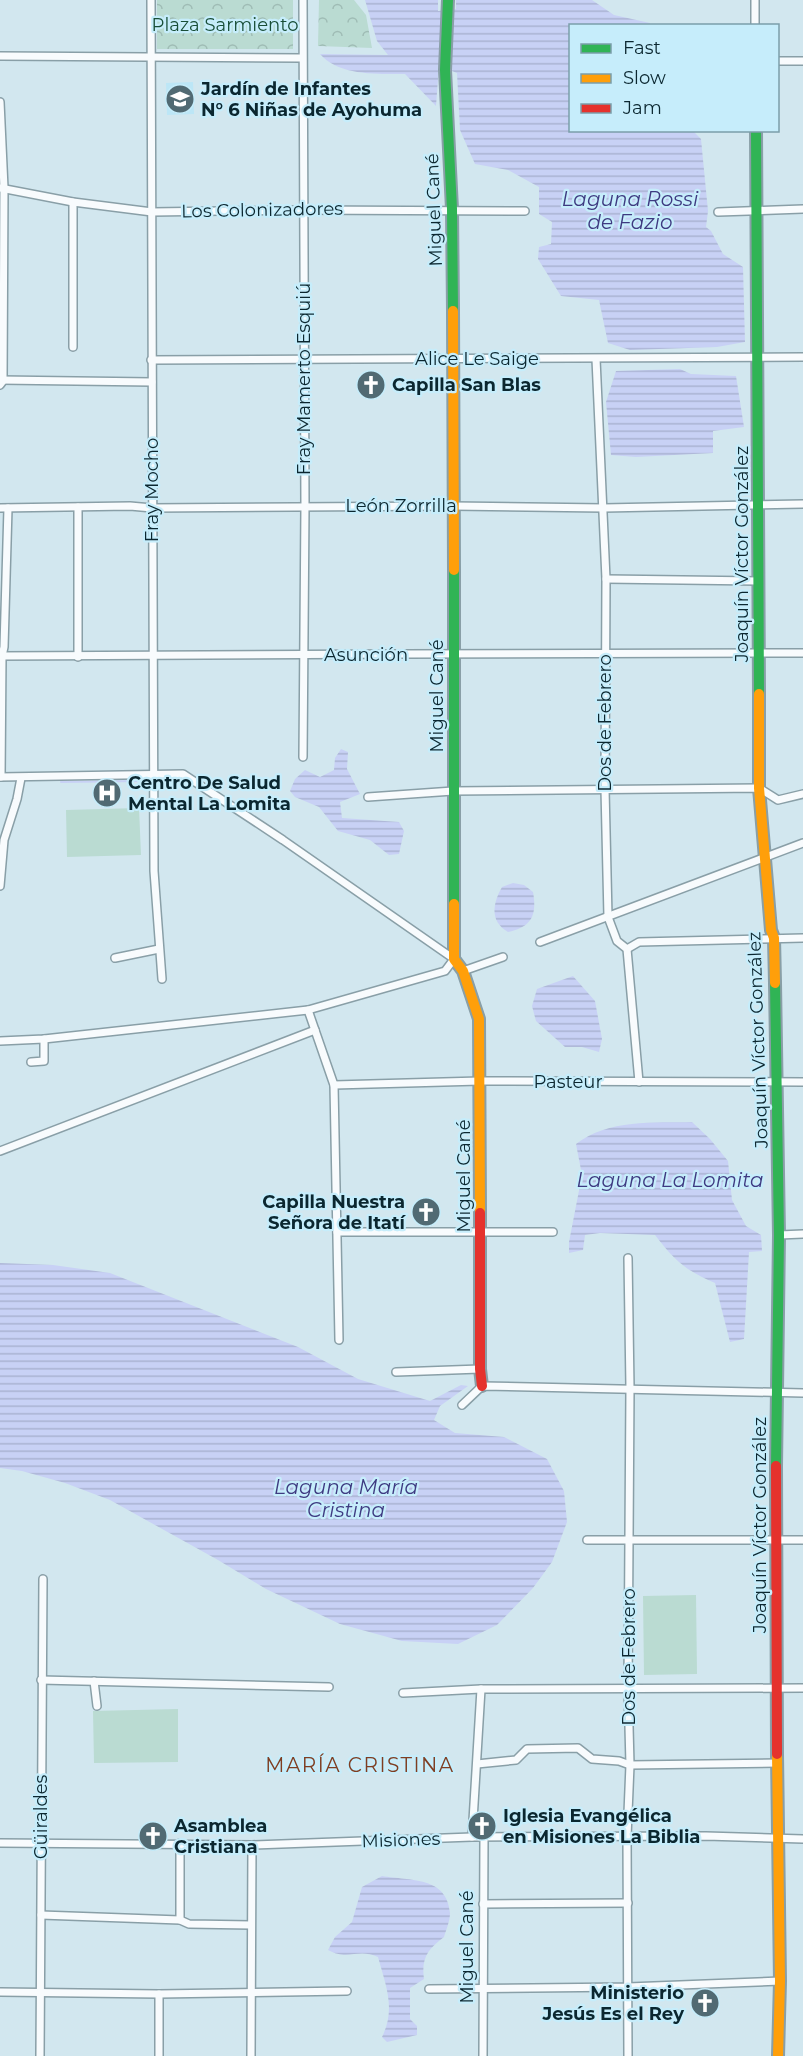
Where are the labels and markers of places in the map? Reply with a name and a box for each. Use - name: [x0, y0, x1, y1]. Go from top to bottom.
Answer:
- place label: Jardín de Infantes N° 6 Niñas de Ayohuma: [200, 78, 422, 121]
- school or university icon: Jardín de Infantes N° 6 Niñas de Ayohuma: [164, 83, 196, 115]
- church icon: Capilla San Blas: [355, 369, 387, 401]
- place label: Capilla San Blas: [392, 374, 541, 396]
- place label: Centro De Salud Mental La Lomita: [128, 772, 291, 815]
- hospital icon: Centro De Salud Mental La Lomita: [91, 777, 123, 809]
- place label: Capilla Nuestra Señora de Itatí: [262, 1191, 407, 1234]
- church icon: Capilla Nuestra Señora de Itatí: [410, 1196, 442, 1228]
- place label: Iglesia Evangélica en Misiones La Biblia: [503, 1805, 700, 1848]
- church icon: Iglesia Evangélica en Misiones La Biblia: [466, 1810, 498, 1842]
- place label: Asamblea Cristiana: [173, 1815, 267, 1858]
- church icon: Asamblea Cristiana: [137, 1820, 169, 1852]
- place label: Ministerio Jesús Es el Rey: [541, 1982, 684, 2025]
- church icon: Ministerio Jesús Es el Rey: [689, 1987, 721, 2019]

